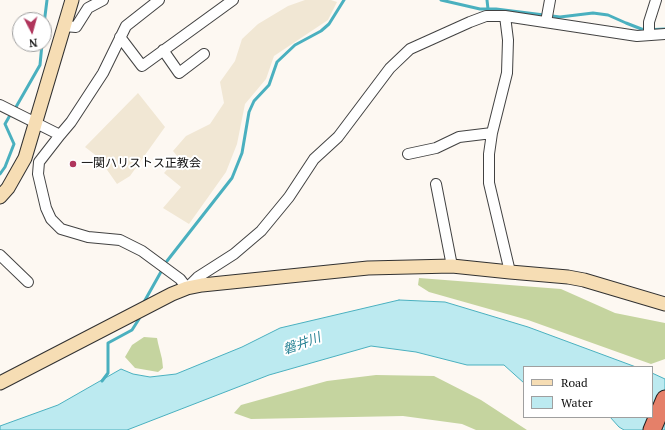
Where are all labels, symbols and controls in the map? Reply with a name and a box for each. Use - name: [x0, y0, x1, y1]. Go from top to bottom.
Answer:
- north arrow: [12, 12, 52, 52]
- text: N: [28, 36, 38, 50]
- place label: 一関ハリストス正教会: [81, 157, 201, 171]
- marker: 一関ハリストス正教会: [68, 159, 78, 169]
- water label: 磐井川: [281, 330, 323, 358]
- legend: [523, 366, 653, 418]
- text: Road: [561, 375, 588, 390]
- text: Water: [561, 395, 593, 410]

